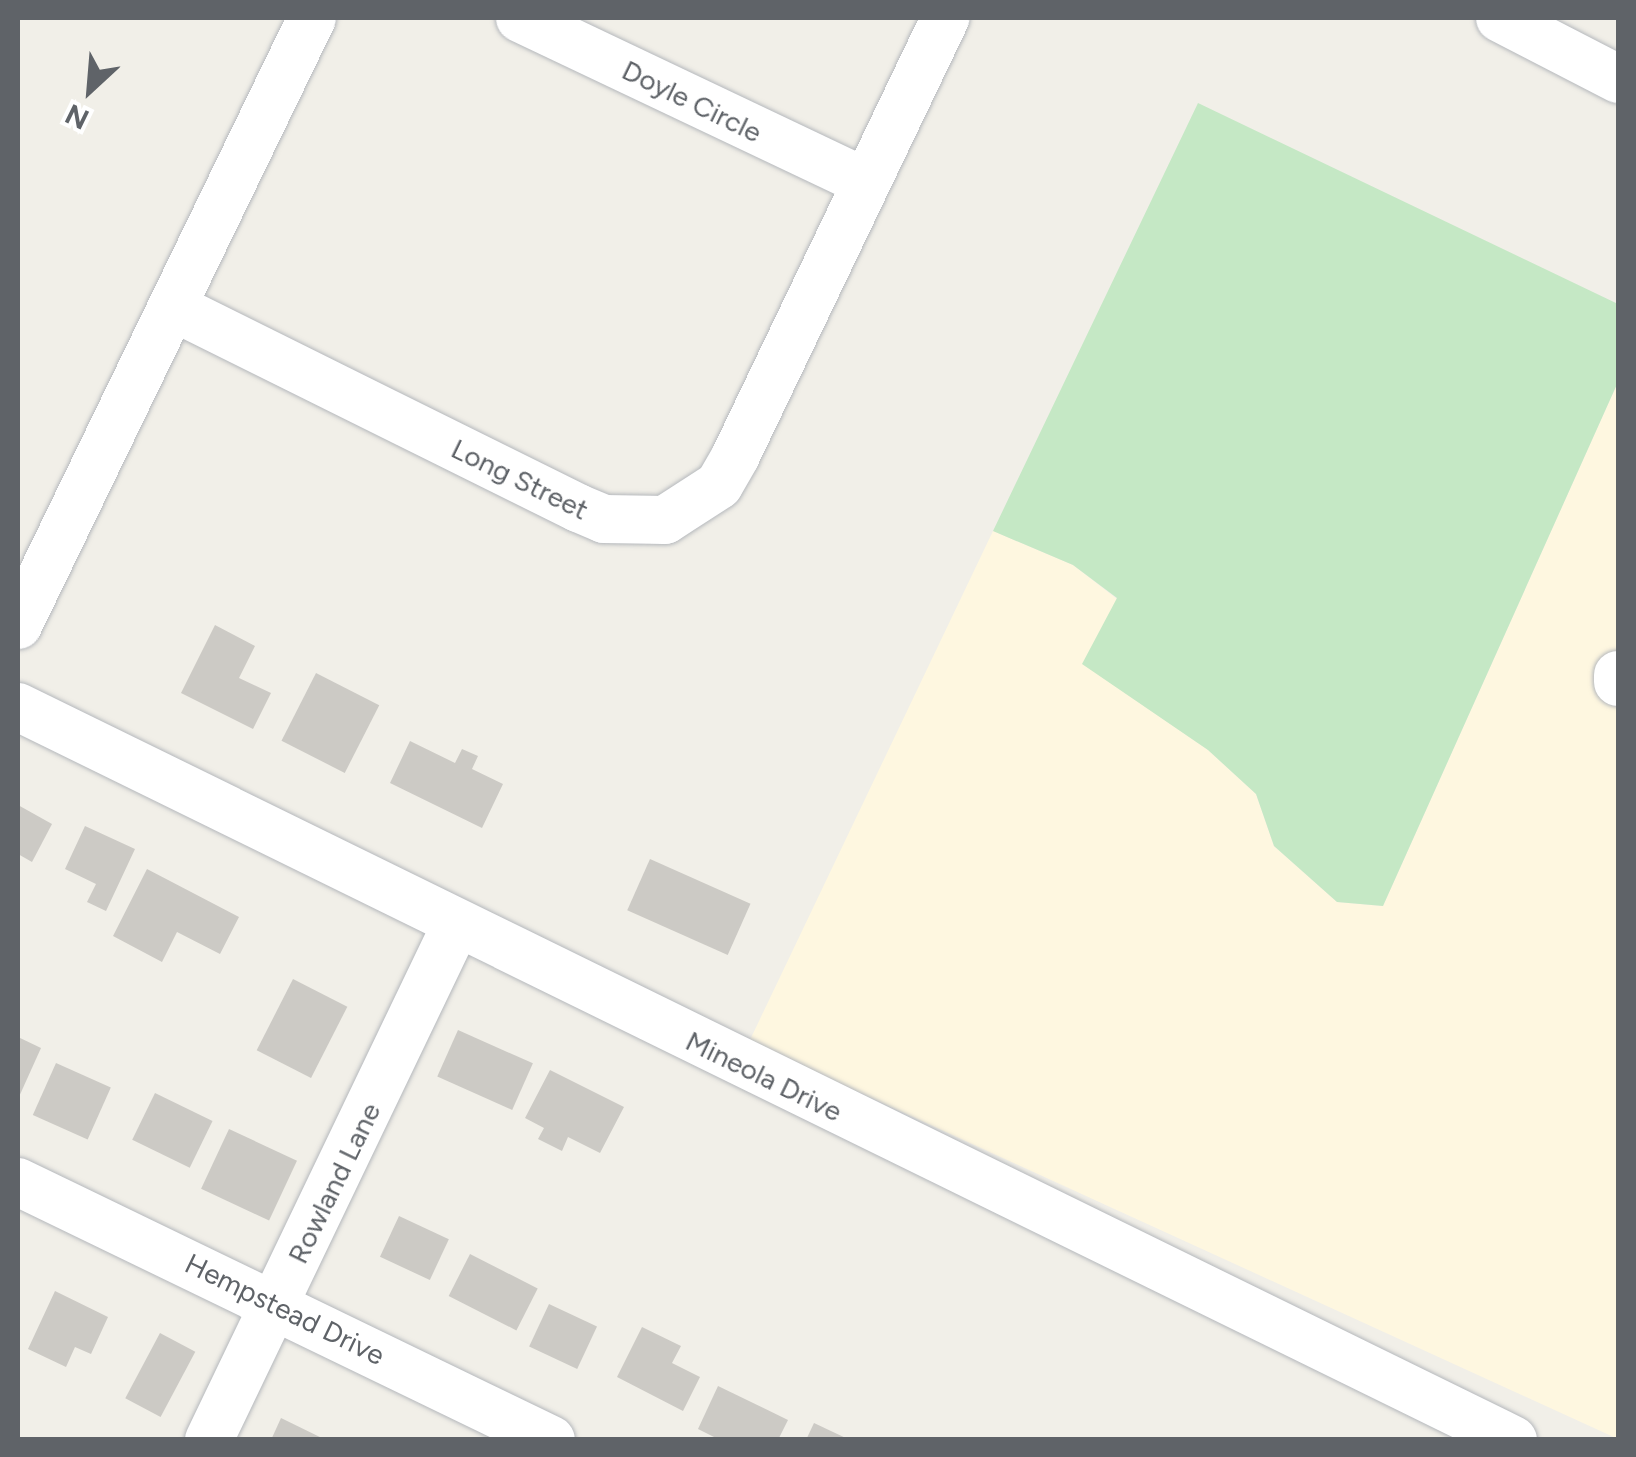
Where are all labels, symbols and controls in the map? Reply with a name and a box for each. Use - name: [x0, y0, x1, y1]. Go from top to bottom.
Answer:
- north arrow: [40, 40, 140, 140]
- street label: Doyle Circle: [617, 53, 767, 149]
- text: N: [60, 97, 94, 137]
- street label: Long Street: [446, 431, 594, 527]
- street label: Mineola Drive: [680, 1024, 848, 1128]
- street label: Rowland Lane: [281, 1097, 387, 1269]
- street label: Hempstead Drive: [180, 1246, 390, 1372]

